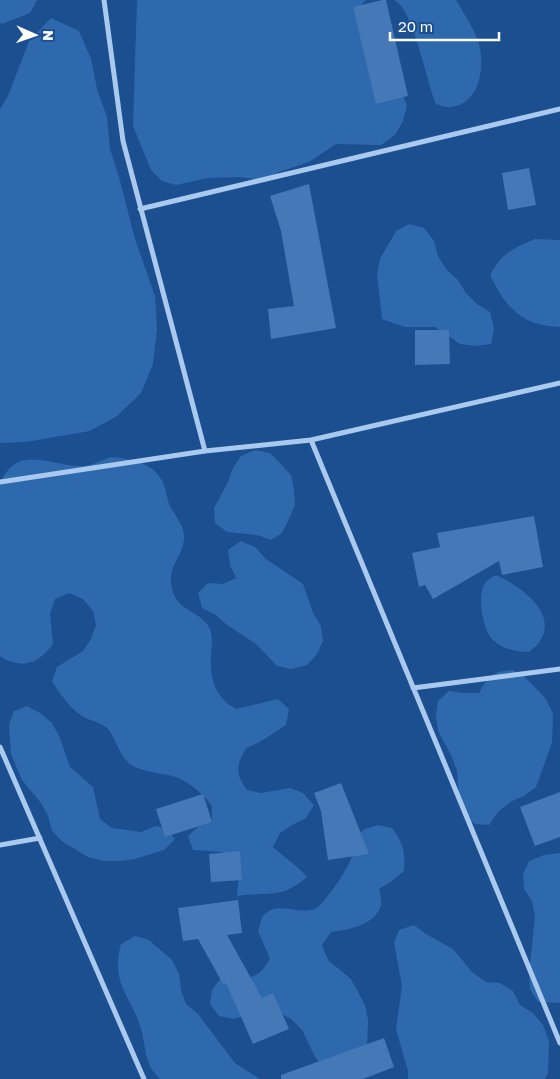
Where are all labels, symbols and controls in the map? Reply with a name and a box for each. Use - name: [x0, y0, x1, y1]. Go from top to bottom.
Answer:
- north arrow: [10, 10, 60, 60]
- scale bar: [390, 10, 499, 42]
- text: 20 m: [398, 17, 433, 35]
- text: N: [40, 30, 57, 41]

